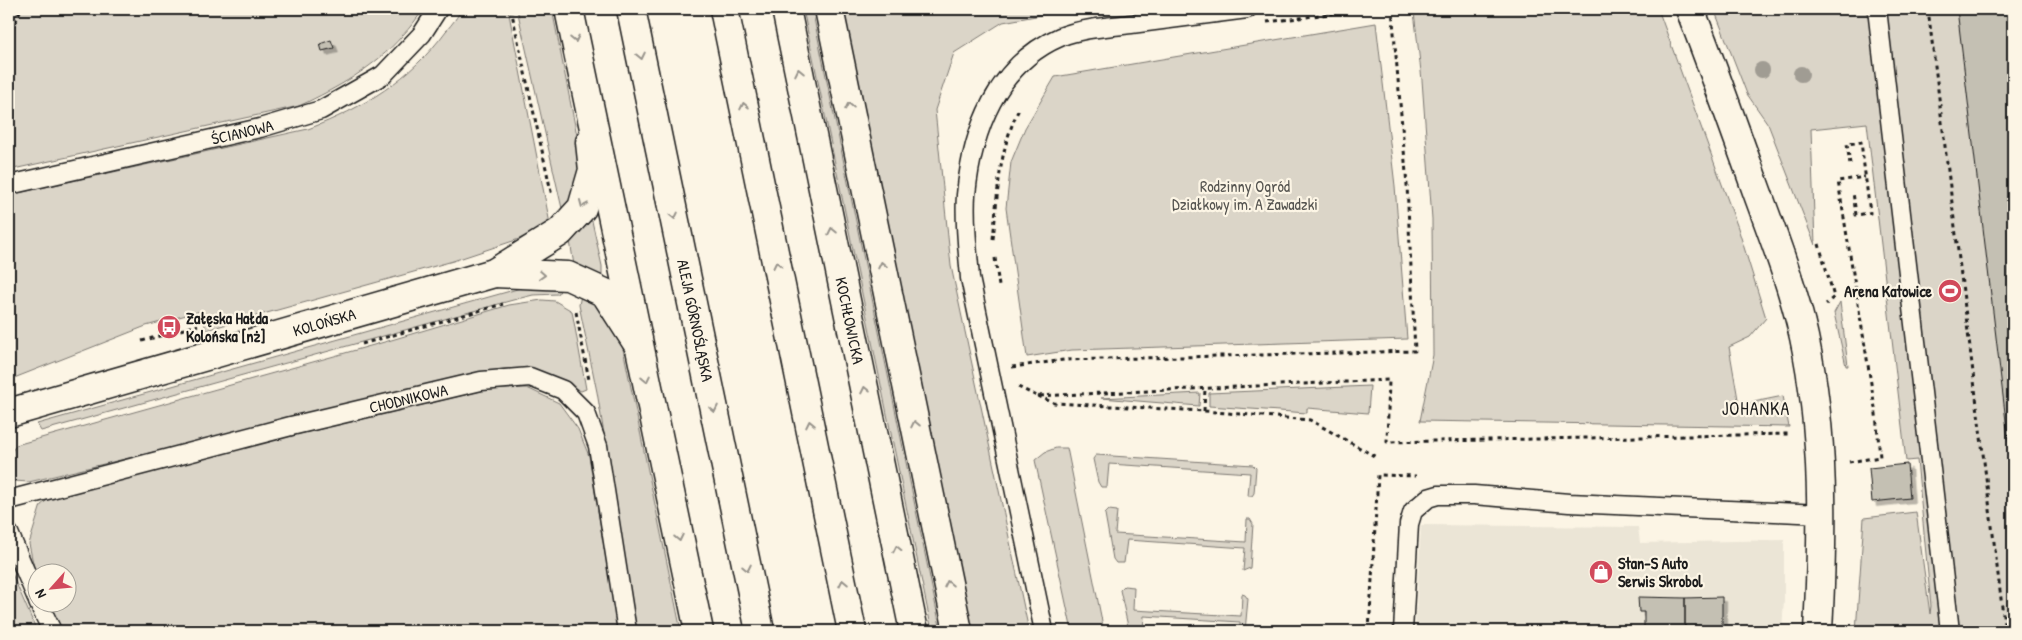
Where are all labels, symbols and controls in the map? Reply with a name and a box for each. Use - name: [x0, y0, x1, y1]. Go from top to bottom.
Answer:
- one-way arrow: [570, 35, 580, 44]
- one-way arrow: [635, 52, 646, 61]
- one-way arrow: [794, 67, 805, 76]
- one-way arrow: [740, 102, 750, 110]
- one-way arrow: [844, 102, 855, 111]
- street label: ŚCIANOWA: [209, 114, 276, 150]
- park label: Rodzinny Ogród Działkowy im. A Zawadzki: [1172, 175, 1318, 215]
- one-way arrow: [578, 199, 589, 208]
- one-way arrow: [668, 211, 679, 220]
- one-way arrow: [827, 226, 838, 235]
- street label: ALEJA GÓRNOŚLĄSKA: [672, 257, 719, 384]
- one-way arrow: [772, 261, 783, 270]
- one-way arrow: [877, 261, 888, 270]
- one-way arrow: [538, 270, 546, 281]
- street label: KOCHŁOWICKA: [830, 275, 870, 366]
- sports icon: Arena Katowice: [1937, 278, 1963, 304]
- place label: Arena Katowice: [1844, 280, 1933, 302]
- street label: KOLOŃSKA: [290, 303, 358, 342]
- place label: Załęska Hałda Kolońska [nż]: [186, 307, 269, 347]
- bus stop icon: Załęska Hałda Kolońska [nż]: [156, 314, 182, 340]
- one-way arrow: [640, 374, 651, 383]
- street label: CHODNIKOWA: [367, 378, 450, 418]
- one-way arrow: [860, 386, 870, 394]
- district label: JOHANKA: [1722, 396, 1790, 421]
- one-way arrow: [708, 405, 719, 413]
- one-way arrow: [805, 420, 816, 429]
- one-way arrow: [910, 420, 921, 429]
- one-way arrow: [673, 533, 684, 542]
- one-way arrow: [893, 545, 903, 554]
- place label: Stan-S Auto Serwis Skrobol: [1618, 552, 1703, 592]
- shop icon: Stan-S Auto Serwis Skrobol: [1588, 559, 1614, 585]
- north arrow: [28, 562, 78, 612]
- one-way arrow: [741, 564, 752, 573]
- one-way arrow: [838, 579, 848, 588]
- one-way arrow: [943, 579, 954, 588]
- text: N: [30, 586, 50, 602]

